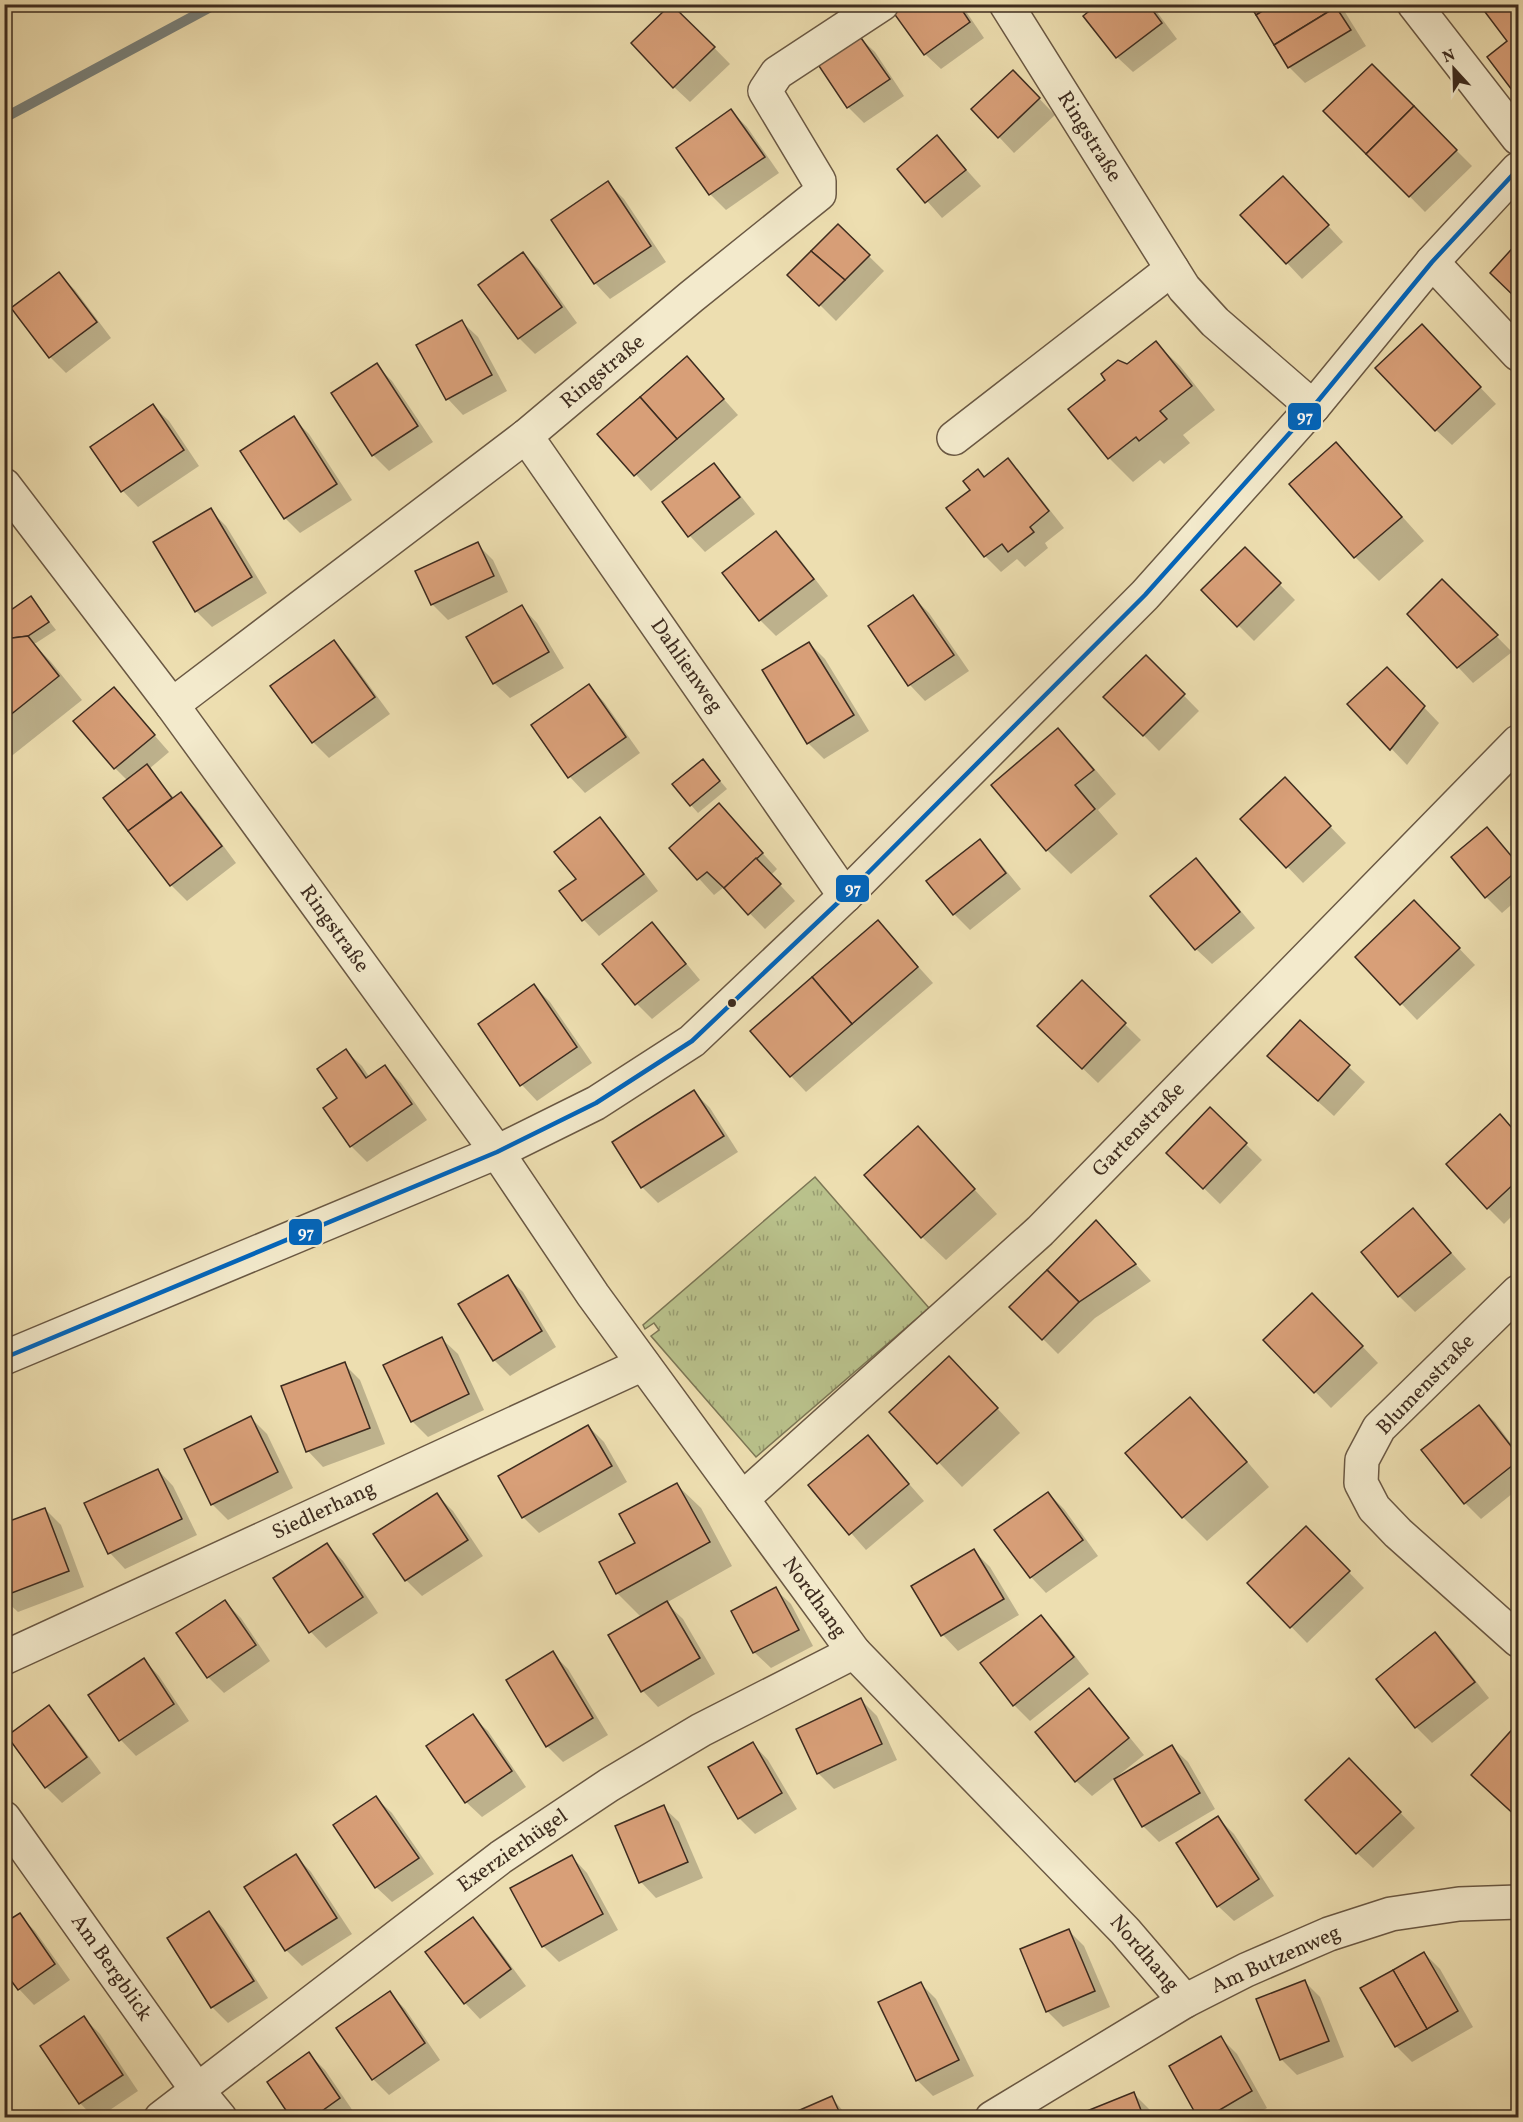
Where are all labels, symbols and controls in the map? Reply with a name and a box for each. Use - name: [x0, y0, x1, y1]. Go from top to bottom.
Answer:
- north arrow: [1424, 39, 1484, 99]
- text: N: [1440, 44, 1459, 69]
- street label: Ringstraße: [1050, 86, 1128, 188]
- street label: Ringstraße: [555, 328, 651, 416]
- line badge: 97: [1287, 402, 1322, 431]
- text: 97: [1297, 407, 1314, 429]
- street label: Dahlienweg: [643, 613, 729, 719]
- line badge: 97: [835, 874, 870, 903]
- street label: Ringstraße: [292, 879, 376, 979]
- text: 97: [845, 879, 862, 901]
- unlabelled marker: [726, 997, 738, 1009]
- street label: Gartenstraße: [1086, 1076, 1192, 1184]
- line badge: 97: [288, 1218, 323, 1246]
- text: 97: [298, 1223, 315, 1245]
- street label: Blumenstraße: [1370, 1328, 1482, 1442]
- street label: Siedlerhang: [268, 1474, 380, 1548]
- street label: Nordhang: [775, 1552, 853, 1644]
- street label: Exerzierhügel: [452, 1802, 574, 1900]
- street label: Am Bergblick: [63, 1909, 159, 2028]
- street label: Nordhang: [1102, 1909, 1186, 1999]
- street label: Am Butzenweg: [1207, 1919, 1345, 2001]

